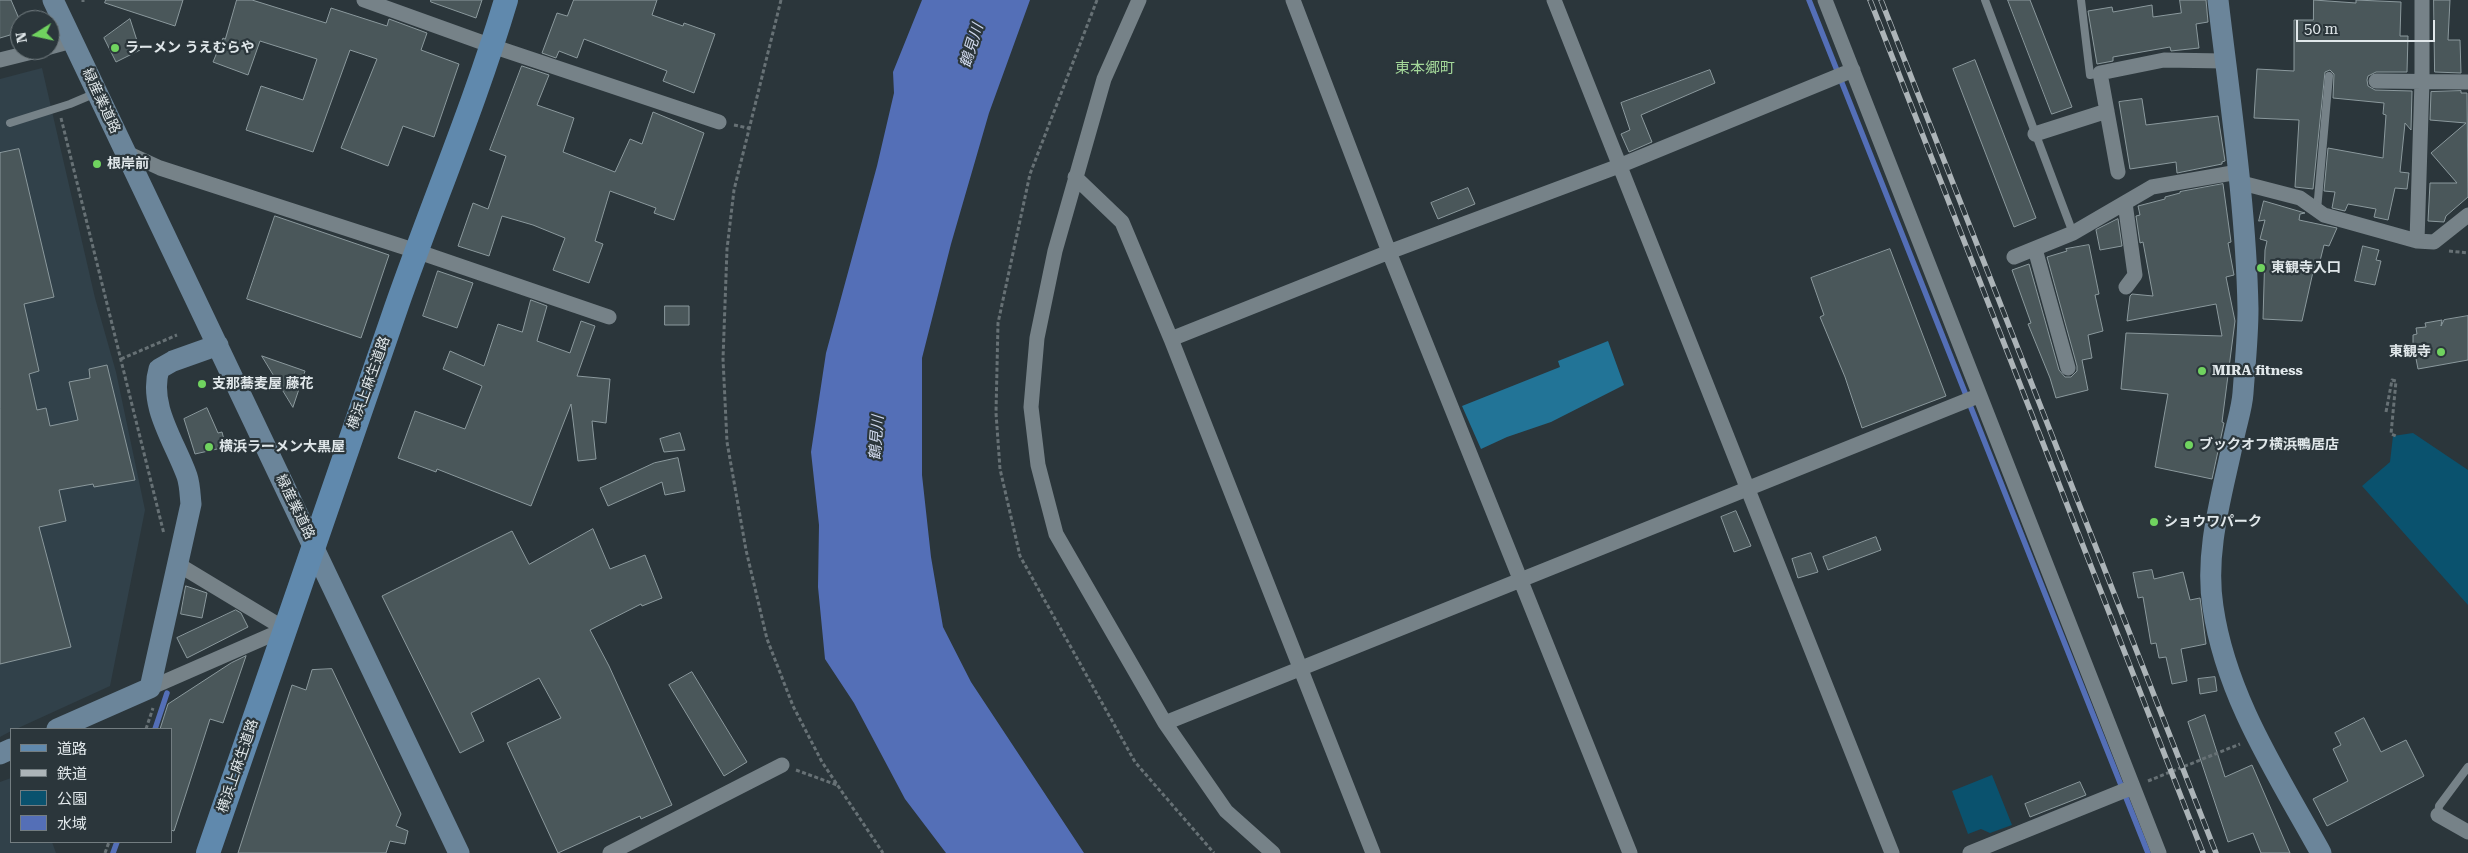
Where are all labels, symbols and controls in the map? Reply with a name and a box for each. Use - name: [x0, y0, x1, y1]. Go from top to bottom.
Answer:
- north arrow: [10, 10, 60, 60]
- scale bar: [2298, 10, 2437, 42]
- text: 50 m: [2304, 20, 2338, 38]
- water label: 鶴見川: [957, 22, 987, 70]
- text: N: [12, 31, 30, 44]
- place label: ラーメン うえむらや: [125, 40, 255, 56]
- marker: ラーメン うえむらや: [109, 42, 121, 54]
- district label: 東本郷町: [1395, 60, 1455, 78]
- street label: 緑産業道路: [79, 66, 123, 136]
- place label: 根岸前: [107, 156, 149, 172]
- marker: 根岸前: [91, 158, 103, 170]
- place label: 東観寺入口: [2271, 260, 2341, 276]
- marker: 東観寺入口: [2255, 262, 2267, 274]
- street label: 横浜上麻生道路: [344, 334, 394, 432]
- place label: 東観寺: [2389, 344, 2431, 360]
- marker: 東観寺: [2435, 346, 2447, 358]
- place label: MIRA fitness: [2212, 363, 2303, 379]
- marker: MIRA fitness: [2196, 365, 2208, 377]
- place label: 支那蕎麦屋 藤花: [212, 376, 314, 392]
- marker: 支那蕎麦屋 藤花: [196, 378, 208, 390]
- water label: 鶴見川: [866, 415, 888, 461]
- place label: ブックオフ横浜鴨居店: [2199, 437, 2339, 453]
- place label: 横浜ラーメン大黒屋: [219, 439, 345, 455]
- marker: ブックオフ横浜鴨居店: [2183, 439, 2195, 451]
- marker: 横浜ラーメン大黒屋: [203, 441, 215, 453]
- street label: 緑産業道路: [272, 472, 318, 542]
- place label: ショウワパーク: [2164, 514, 2262, 530]
- marker: ショウワパーク: [2148, 516, 2160, 528]
- street label: 横浜上麻生道路: [214, 717, 262, 815]
- legend: [10, 728, 172, 843]
- text: 道路: [57, 740, 87, 758]
- text: 鉄道: [57, 765, 87, 783]
- text: 公園: [57, 790, 87, 808]
- text: 水域: [57, 815, 87, 833]

